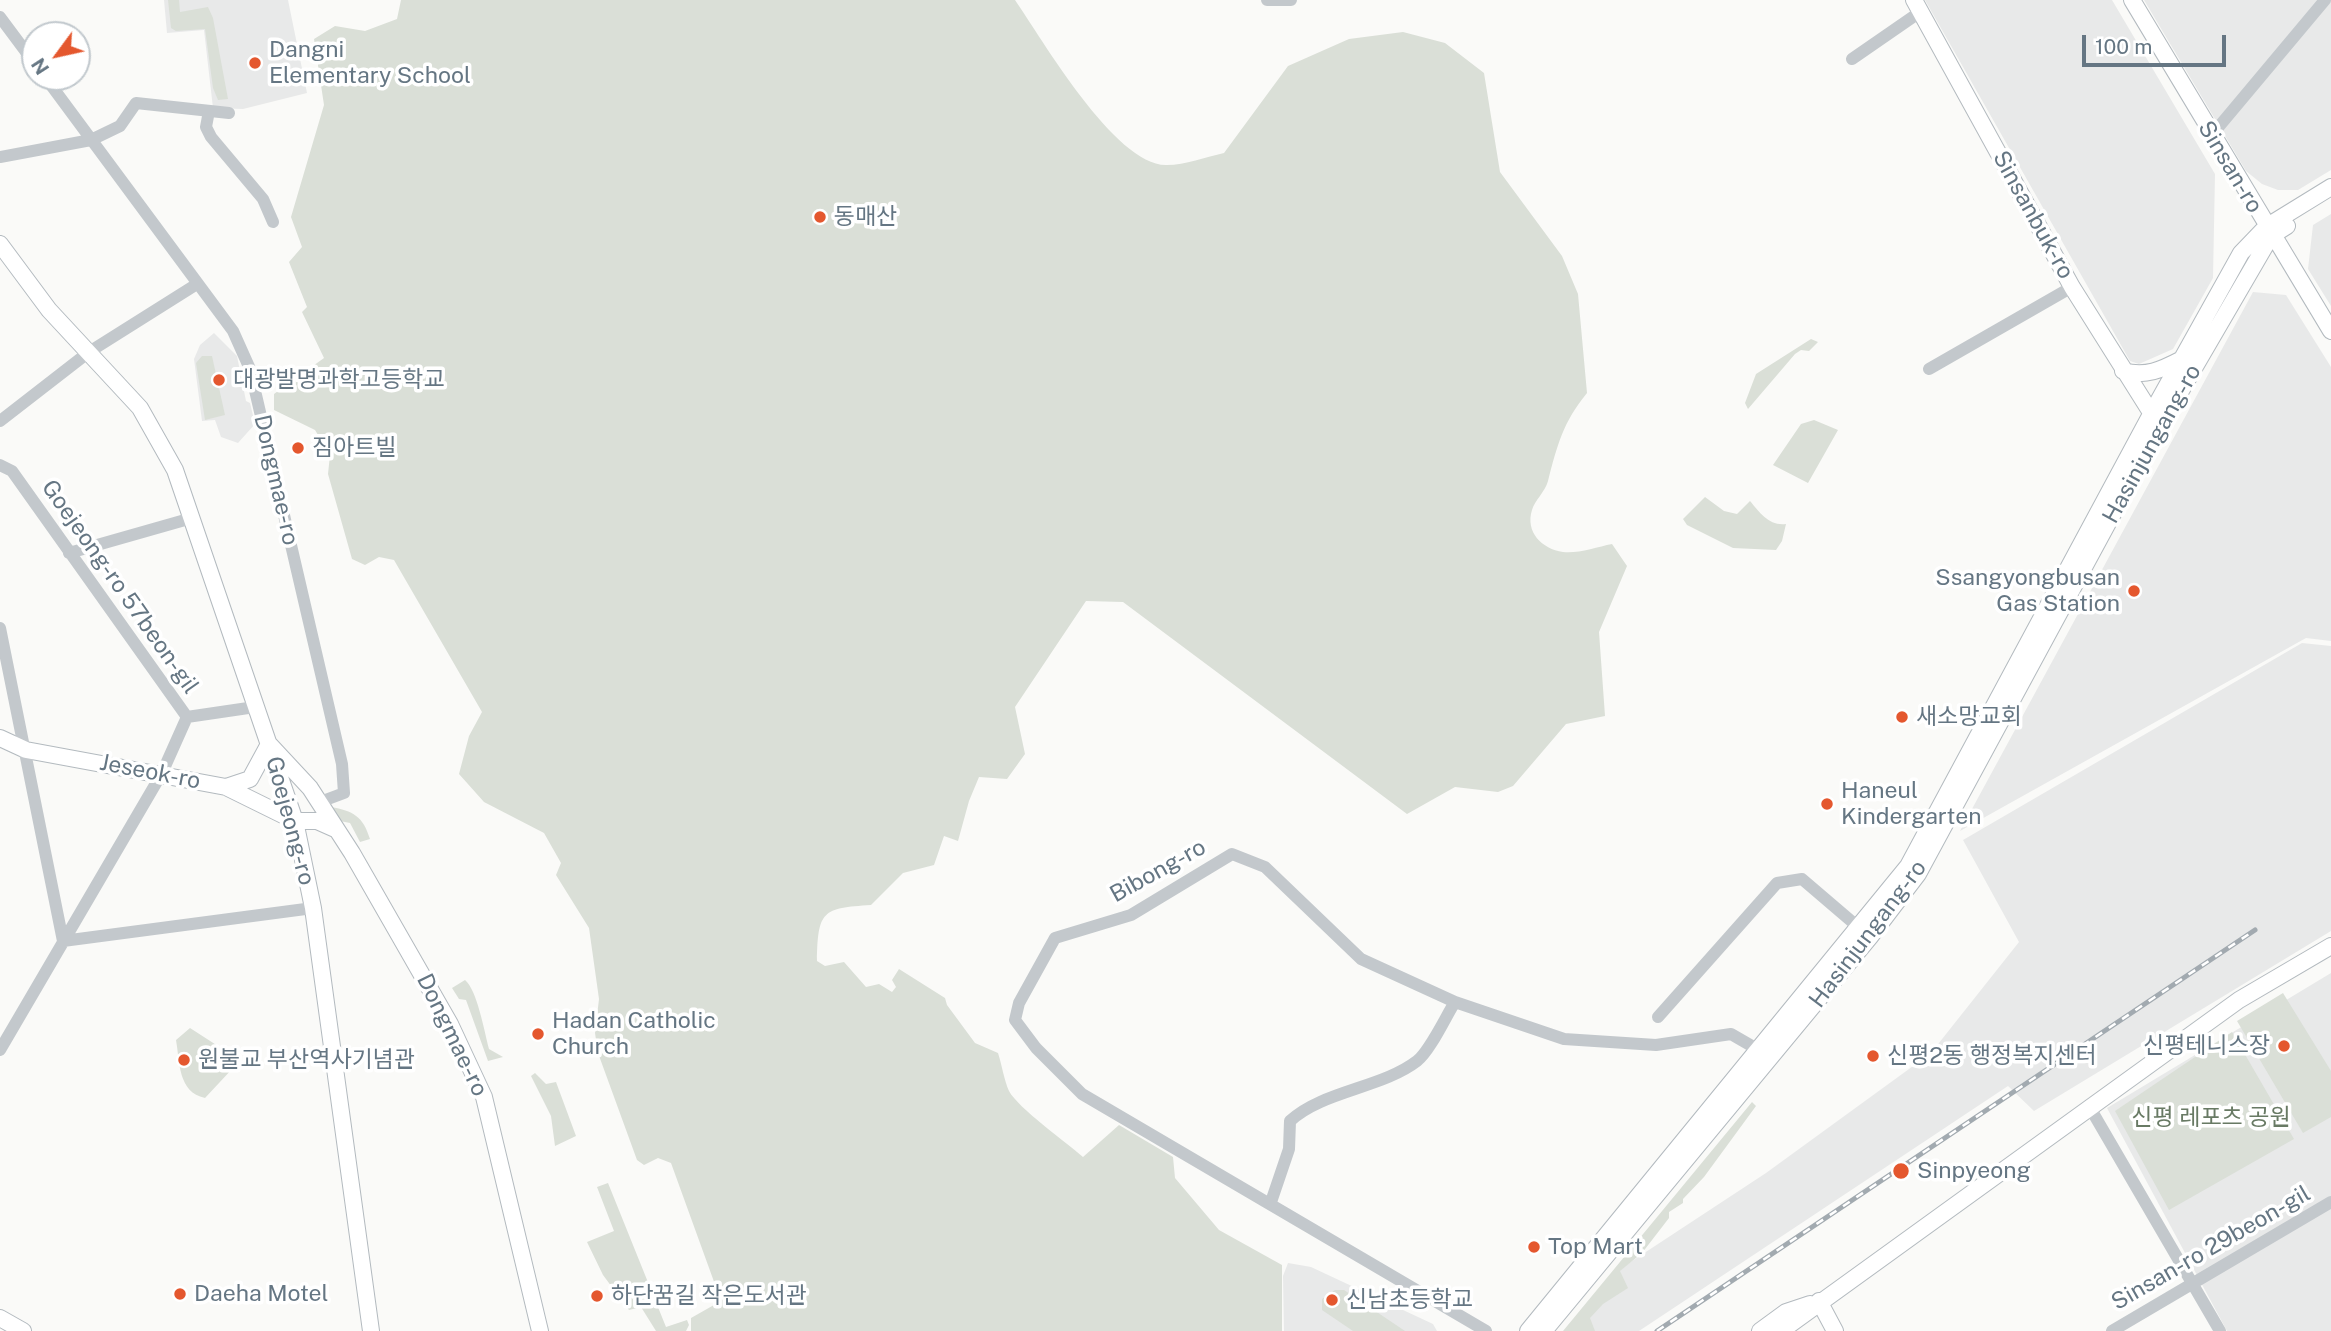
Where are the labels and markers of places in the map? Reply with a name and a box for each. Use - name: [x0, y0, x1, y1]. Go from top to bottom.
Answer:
- place label: Dangni Elementary School: [269, 36, 471, 90]
- marker: Dangni Elementary School: [247, 55, 263, 71]
- place label: 동매산: [834, 203, 897, 231]
- marker: 동매산: [812, 209, 828, 225]
- place label: 대광발명과학고등학교: [233, 366, 445, 394]
- marker: 대광발명과학고등학교: [211, 372, 227, 388]
- place label: 짐아트빌: [312, 434, 397, 462]
- marker: 짐아트빌: [290, 440, 306, 456]
- place label: Ssangyongbusan Gas Station: [1935, 564, 2120, 618]
- marker: Ssangyongbusan Gas Station: [2126, 583, 2142, 599]
- place label: 새소망교회: [1916, 703, 2022, 731]
- marker: 새소망교회: [1894, 709, 1910, 725]
- place label: Haneul Kindergarten: [1841, 777, 1981, 831]
- marker: Haneul Kindergarten: [1819, 796, 1835, 812]
- place label: Hadan Catholic Church: [552, 1007, 716, 1061]
- marker: Hadan Catholic Church: [530, 1026, 546, 1042]
- place label: 신평테니스장: [2143, 1032, 2270, 1060]
- marker: 신평테니스장: [2276, 1038, 2292, 1054]
- place label: 신평2동 행정복지센터: [1887, 1042, 2097, 1070]
- place label: 원불교 부산역사기념관: [198, 1046, 415, 1074]
- marker: 신평2동 행정복지센터: [1865, 1048, 1881, 1064]
- marker: 원불교 부산역사기념관: [176, 1052, 192, 1068]
- place label: Sinpyeong: [1917, 1157, 2031, 1185]
- marker: Sinpyeong: [1891, 1161, 1911, 1181]
- place label: Top Mart: [1548, 1233, 1643, 1261]
- marker: Top Mart: [1526, 1239, 1542, 1255]
- place label: Daeha Motel: [194, 1280, 329, 1308]
- place label: 하단꿈길 작은도서관: [611, 1282, 807, 1310]
- marker: Daeha Motel: [172, 1286, 188, 1302]
- place label: 신남초등학교: [1346, 1286, 1473, 1314]
- marker: 하단꿈길 작은도서관: [589, 1288, 605, 1304]
- marker: 신남초등학교: [1324, 1292, 1340, 1308]

